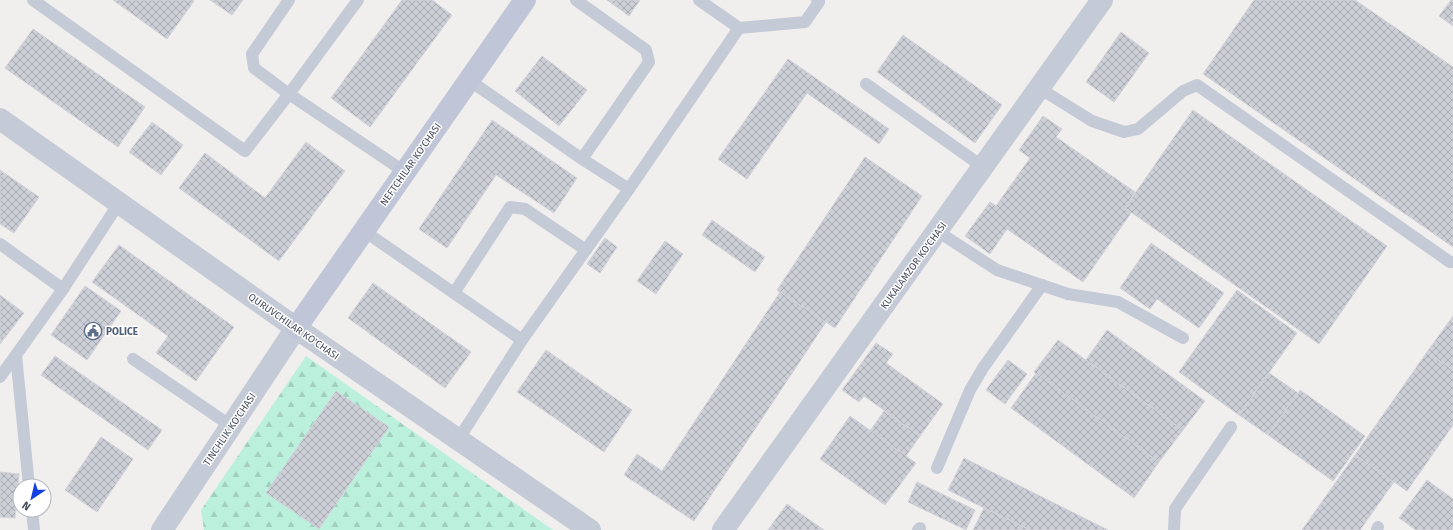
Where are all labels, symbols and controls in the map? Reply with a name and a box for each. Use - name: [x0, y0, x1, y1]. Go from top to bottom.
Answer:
- street label: NEFTCHILAR KO'CHASI: [378, 121, 444, 208]
- street label: KUKALAMZOR KO'CHASI: [878, 220, 949, 311]
- street label: QURUVCHILAR KO'CHASI: [246, 291, 341, 363]
- public building icon: POLICE: [83, 321, 103, 341]
- place label: POLICE: [106, 326, 138, 338]
- street label: TINCHLIK KO'CHASI: [201, 391, 259, 468]
- north arrow: [12, 478, 52, 518]
- text: N: [20, 498, 33, 513]

